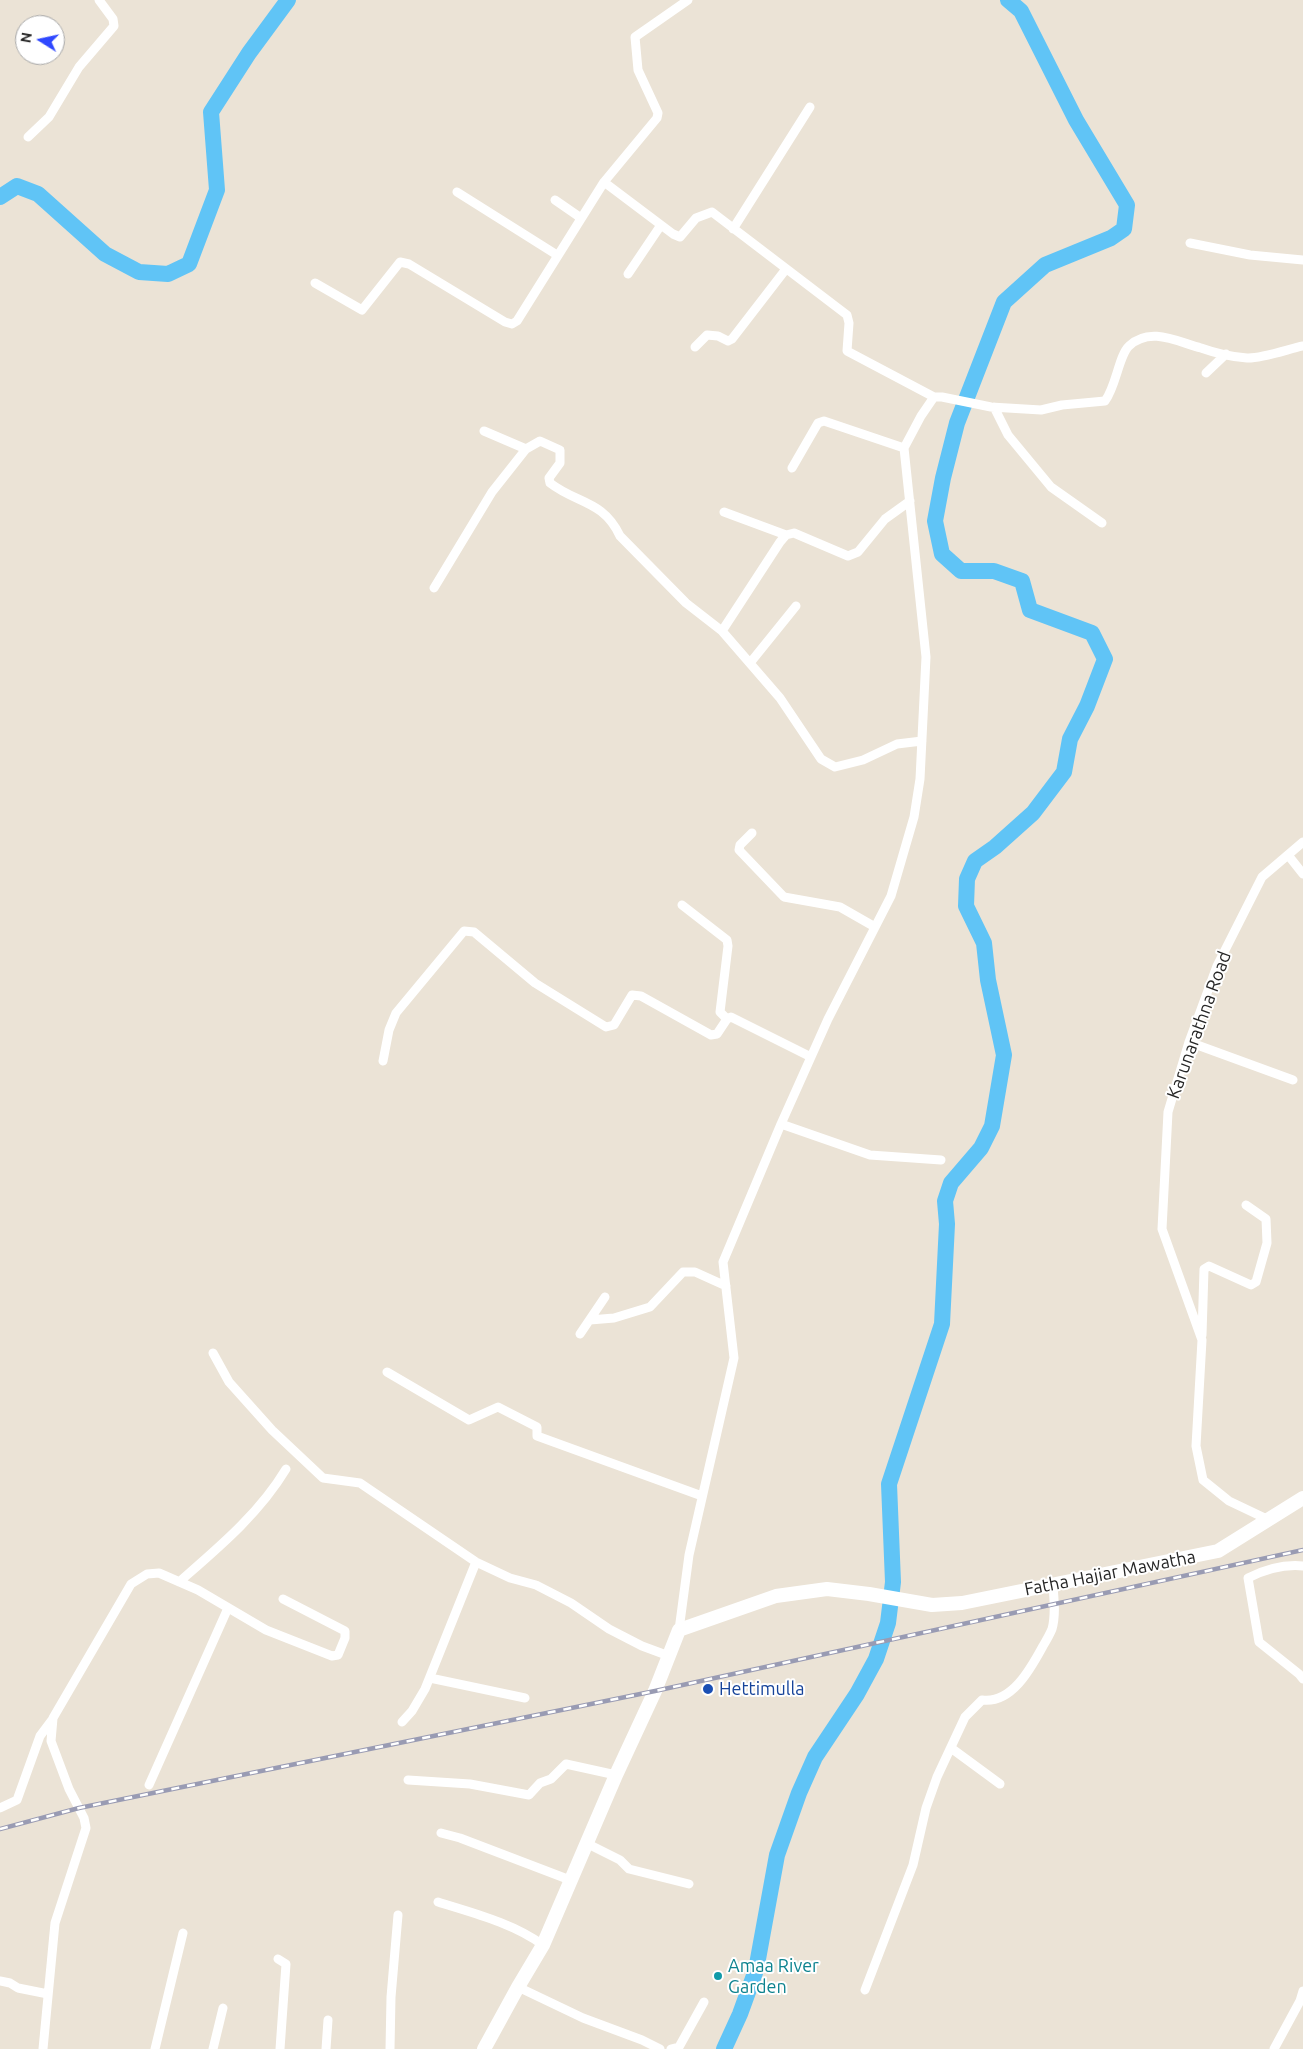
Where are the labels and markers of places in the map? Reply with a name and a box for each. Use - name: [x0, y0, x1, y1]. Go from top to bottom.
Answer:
- place label: Hettimulla: [719, 1678, 805, 1700]
- marker: Hettimulla: [701, 1682, 715, 1696]
- place label: Amaa River Garden: [728, 1955, 819, 1998]
- marker: Amaa River Garden: [712, 1970, 724, 1982]

